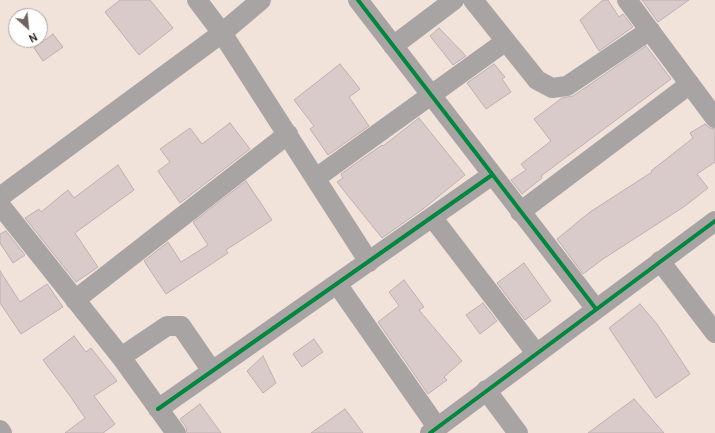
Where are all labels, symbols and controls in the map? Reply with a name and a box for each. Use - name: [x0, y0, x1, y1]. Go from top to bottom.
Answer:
- north arrow: [8, 8, 48, 48]
- text: N: [26, 30, 40, 46]

